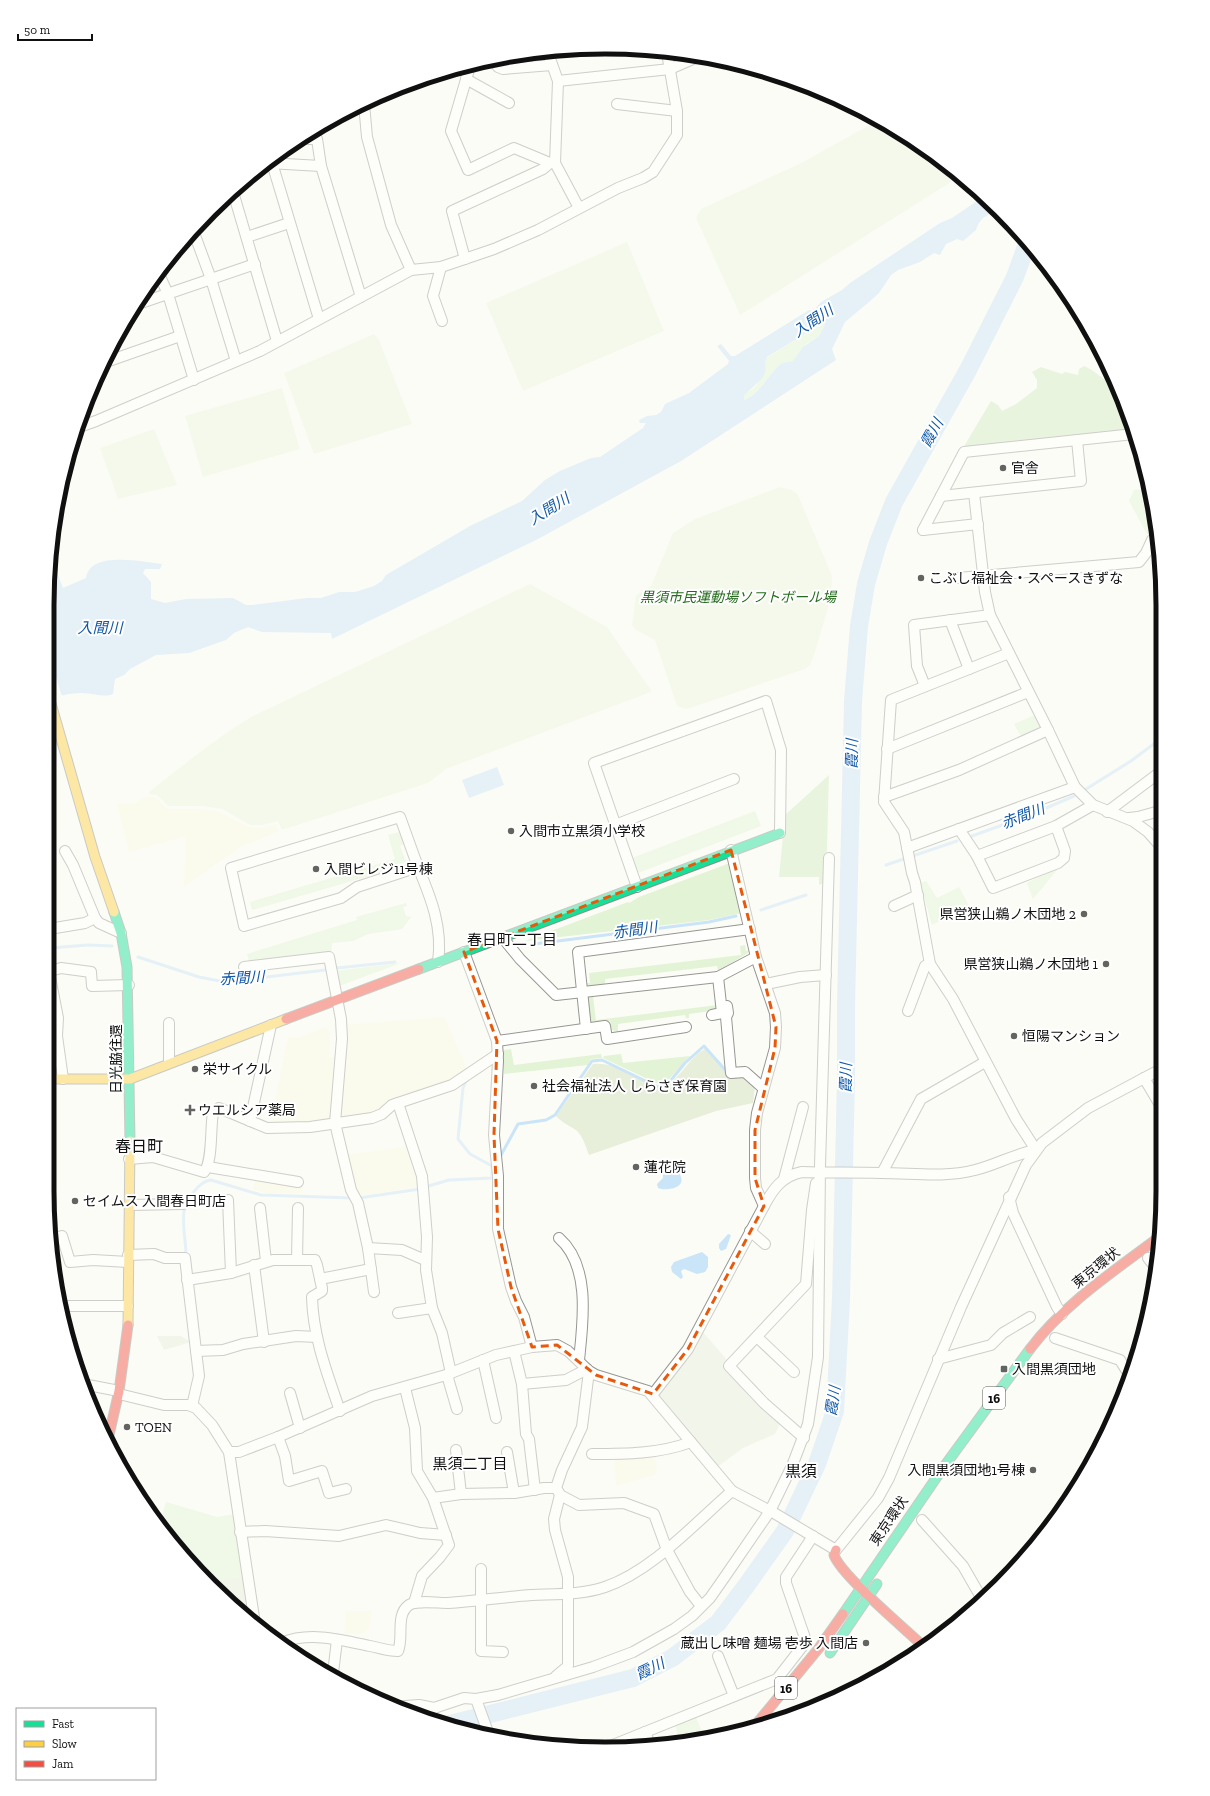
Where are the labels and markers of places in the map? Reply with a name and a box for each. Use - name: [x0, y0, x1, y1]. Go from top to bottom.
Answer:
- place label: 官舎: [1011, 460, 1039, 477]
- marker: 官舎: [998, 463, 1008, 473]
- place label: こぶし福祉会・スペースきずな: [929, 570, 1123, 587]
- marker: こぶし福祉会・スペースきずな: [916, 573, 926, 583]
- place label: 入間市立黒須小学校: [519, 823, 645, 840]
- marker: 入間市立黒須小学校: [506, 826, 516, 836]
- place label: 入間ビレジ11号棟: [324, 861, 433, 878]
- marker: 入間ビレジ11号棟: [311, 864, 321, 874]
- place label: 県営狭山鵜ノ木団地 2: [940, 906, 1076, 923]
- marker: 県営狭山鵜ノ木団地 2: [1079, 909, 1089, 919]
- place label: 県営狭山鵜ノ木団地 1: [963, 956, 1099, 973]
- marker: 県営狭山鵜ノ木団地 1: [1101, 959, 1111, 969]
- place label: 恒陽マンション: [1022, 1028, 1120, 1045]
- marker: 恒陽マンション: [1009, 1031, 1019, 1041]
- place label: 栄サイクル: [203, 1061, 272, 1078]
- marker: 栄サイクル: [190, 1064, 200, 1074]
- place label: 社会福祉法人 しらさぎ保育園: [542, 1078, 727, 1095]
- marker: 社会福祉法人 しらさぎ保育園: [529, 1081, 539, 1091]
- place label: ウエルシア薬局: [198, 1102, 296, 1119]
- marker: ウエルシア薬局: [185, 1105, 195, 1115]
- place label: 蓮花院: [644, 1159, 686, 1176]
- marker: 蓮花院: [631, 1162, 641, 1172]
- place label: セイムス 入間春日町店: [83, 1193, 226, 1210]
- marker: セイムス 入間春日町店: [70, 1196, 80, 1206]
- place label: 入間黒須団地: [1012, 1361, 1096, 1378]
- marker: 入間黒須団地: [999, 1364, 1009, 1374]
- place label: TOEN: [135, 1419, 172, 1436]
- marker: TOEN: [122, 1422, 132, 1432]
- place label: 入間黒須団地1号棟: [908, 1462, 1025, 1479]
- marker: 入間黒須団地1号棟: [1028, 1465, 1038, 1475]
- place label: 蔵出し味噌 麺場 壱歩 入間店: [680, 1635, 858, 1652]
- marker: 蔵出し味噌 麺場 壱歩 入間店: [861, 1638, 871, 1648]

